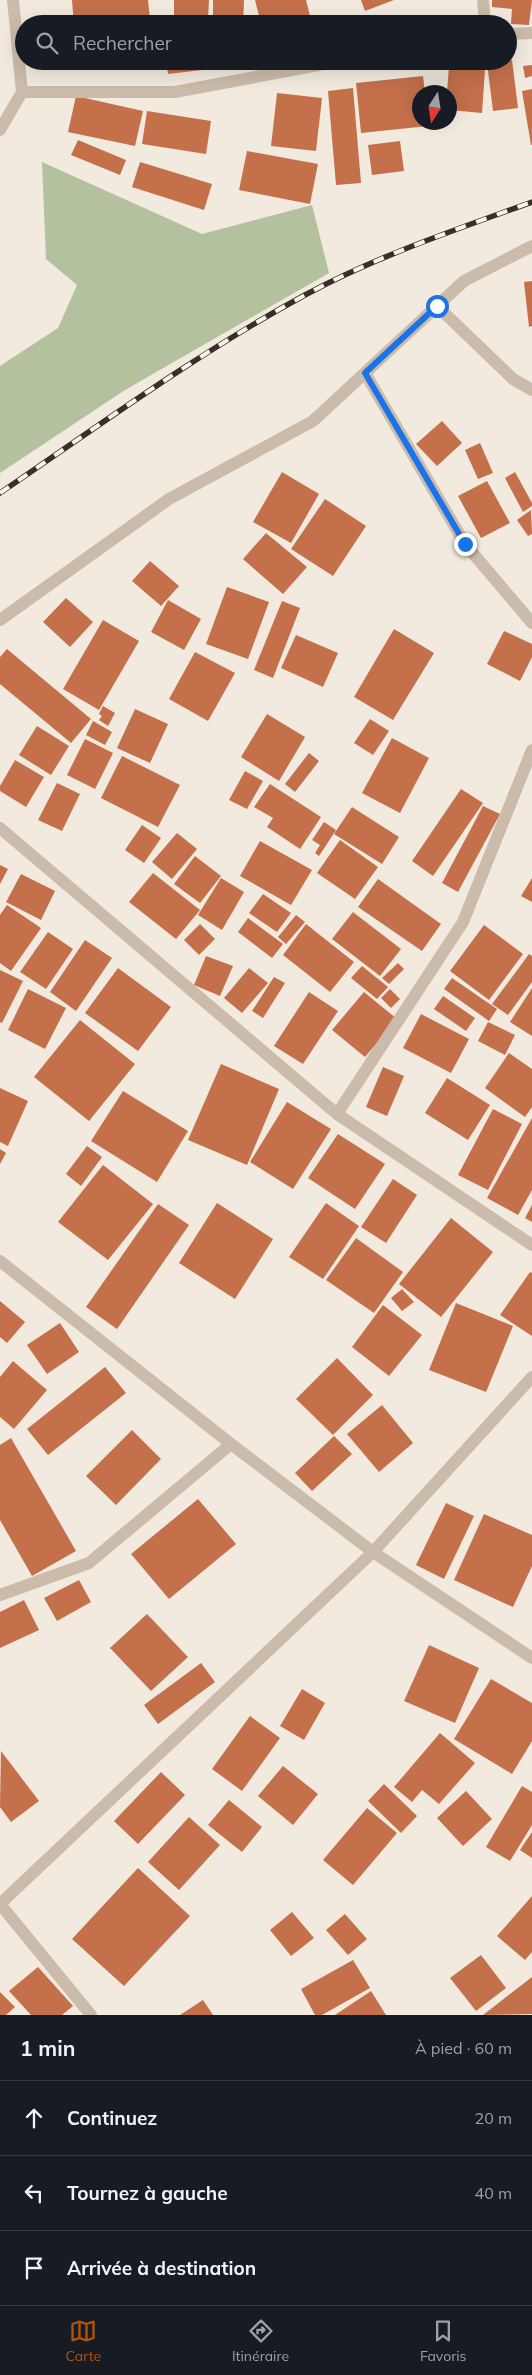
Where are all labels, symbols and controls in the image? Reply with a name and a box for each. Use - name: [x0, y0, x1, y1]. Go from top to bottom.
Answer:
- search box: [15, 15, 517, 70]
- icon: search: [33, 29, 61, 57]
- text: Rechercher: [73, 31, 172, 55]
- north arrow: [412, 85, 457, 130]
- route start: [426, 295, 449, 318]
- route end: [454, 533, 477, 556]
- text: 1 min: [20, 2035, 75, 2061]
- text: À pied · 60 m: [415, 2038, 512, 2058]
- icon: ahead: [20, 2104, 48, 2132]
- text: Continuez: [67, 2106, 157, 2130]
- text: 20 m: [475, 2108, 512, 2128]
- icon: left: [20, 2179, 48, 2207]
- text: Tournez à gauche: [67, 2181, 228, 2205]
- text: 40 m: [475, 2183, 512, 2203]
- icon: arrive: [20, 2254, 48, 2282]
- text: Arrivée à destination: [67, 2256, 256, 2280]
- tab: Carte: [65, 2317, 101, 2365]
- tab: Itinéraire: [232, 2317, 289, 2365]
- tab: Favoris: [420, 2317, 467, 2365]

